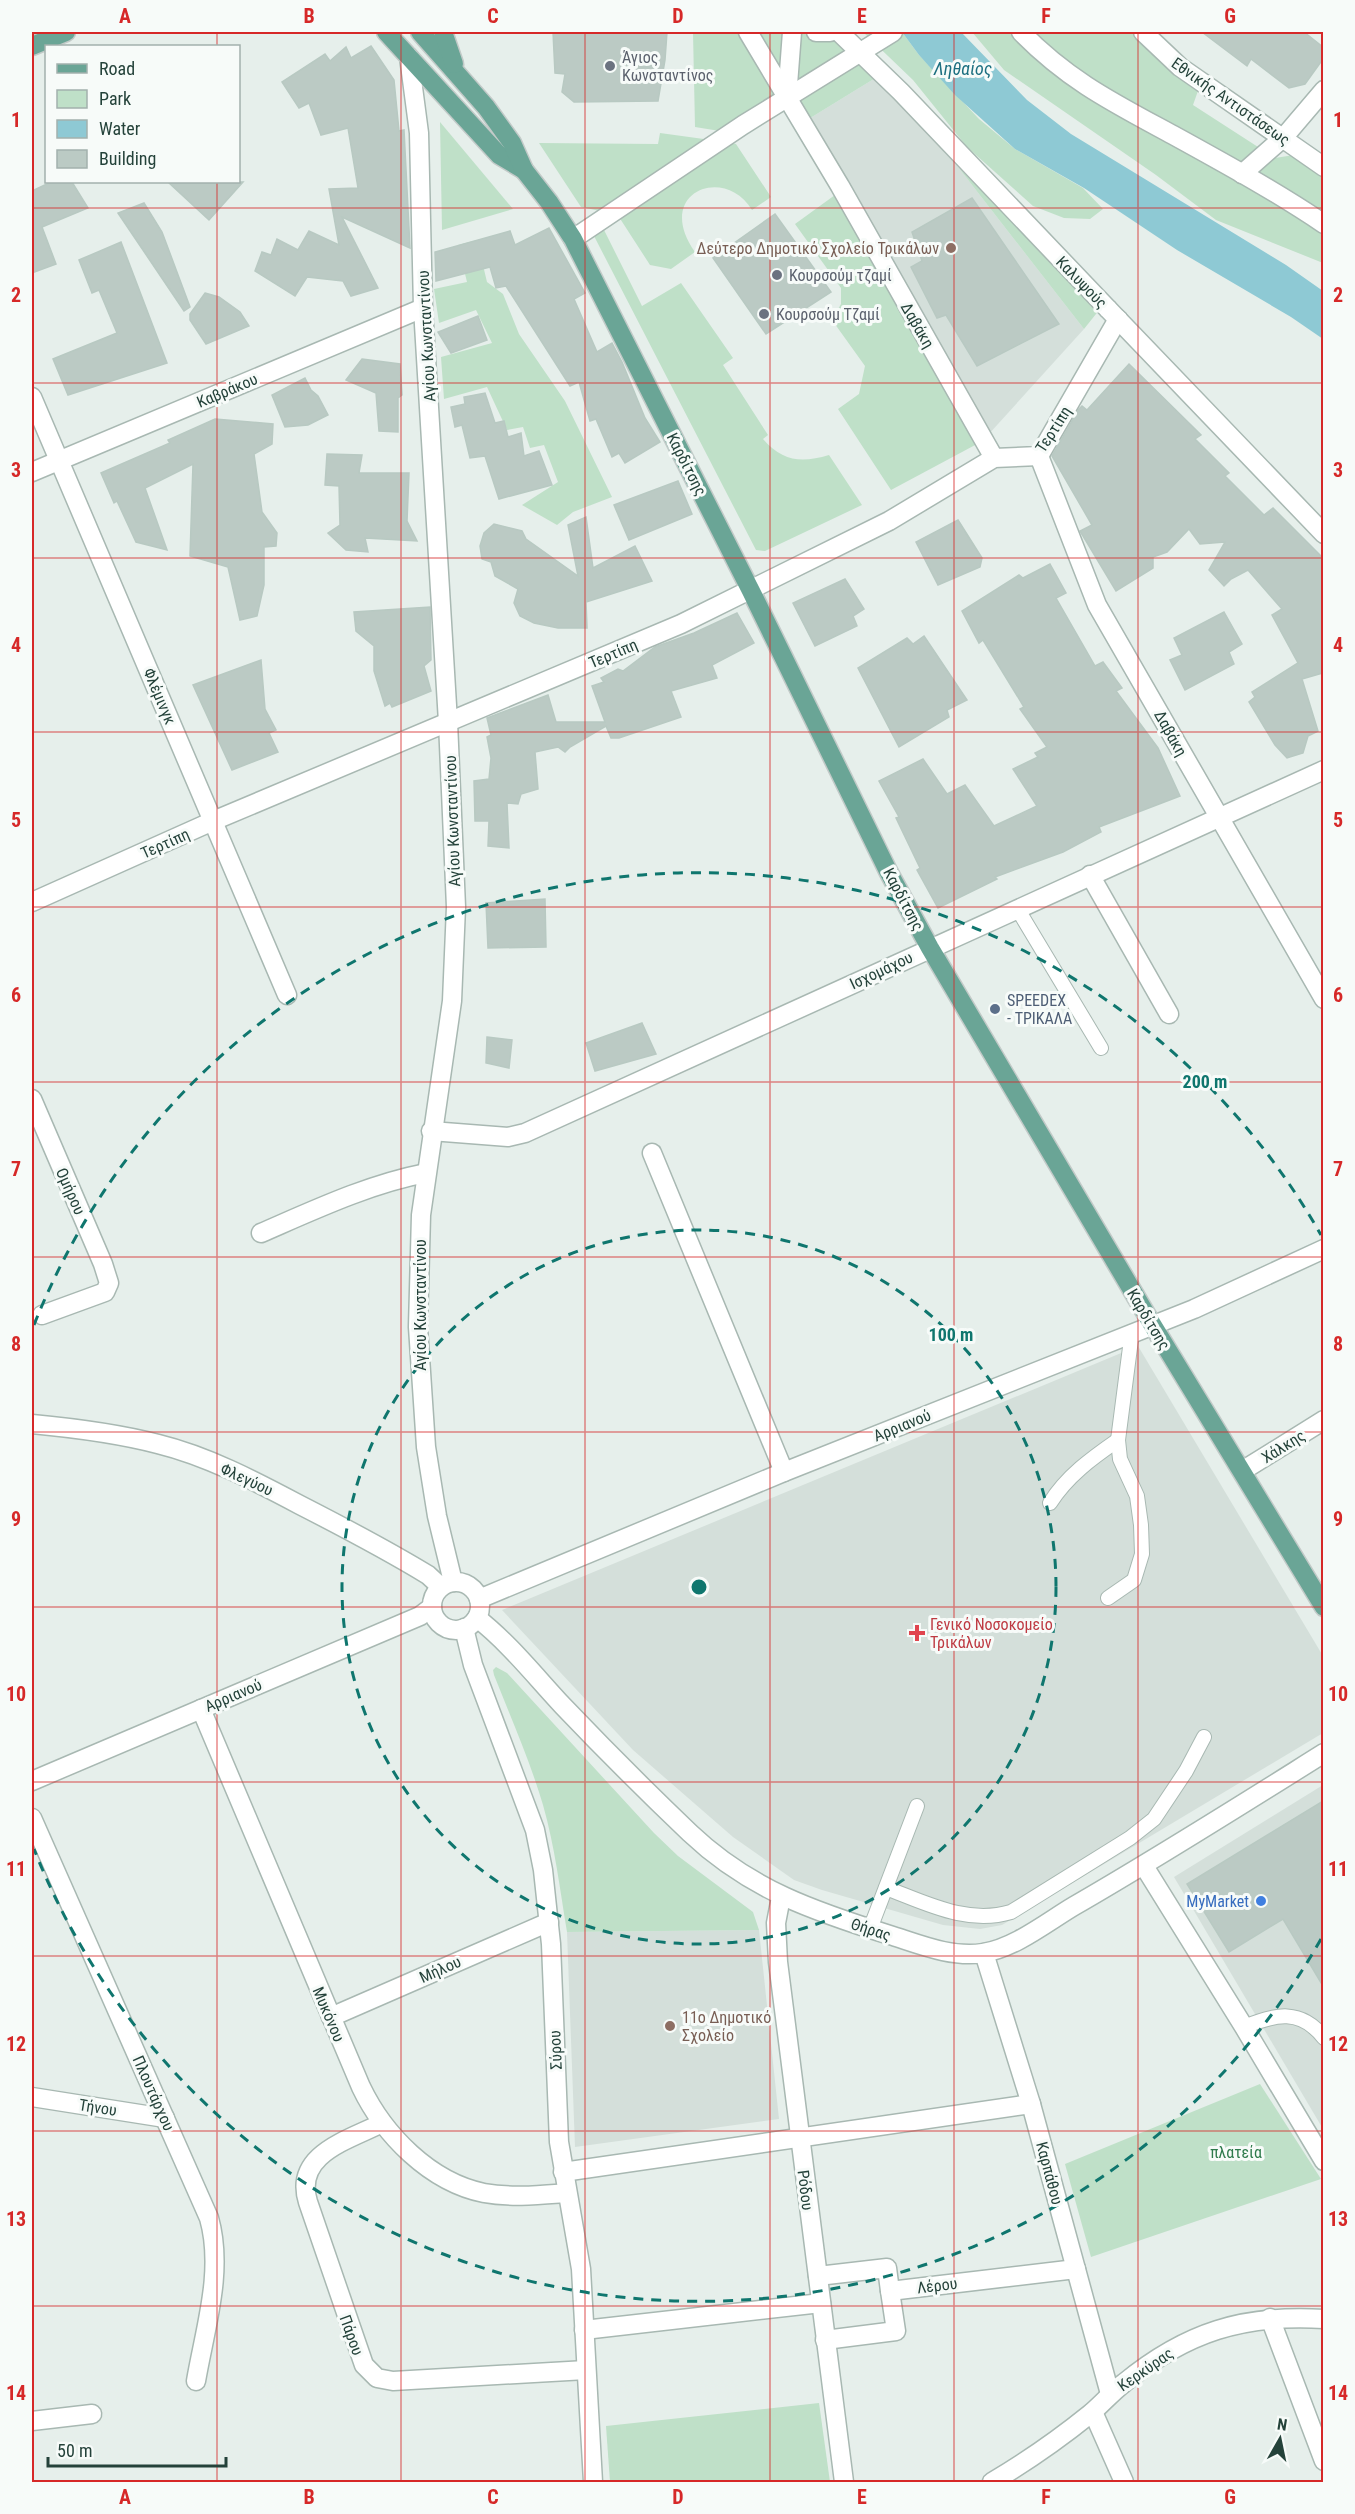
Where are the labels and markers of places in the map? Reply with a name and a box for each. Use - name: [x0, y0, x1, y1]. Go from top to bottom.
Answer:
- place label: Άγιος Κωνσταντίνος: [622, 48, 713, 85]
- marker: Άγιος Κωνσταντίνος: [603, 59, 617, 73]
- place label: Δεύτερο Δημοτικό Σχολείο Τρικάλων: [697, 239, 939, 258]
- marker: Δεύτερο Δημοτικό Σχολείο Τρικάλων: [944, 241, 958, 255]
- place label: Κουρσούμ τζαμί: [789, 266, 892, 285]
- marker: Κουρσούμ τζαμί: [770, 268, 784, 282]
- place label: Κουρσούμ Τζαμί: [776, 305, 880, 324]
- marker: Κουρσούμ Τζαμί: [757, 307, 771, 321]
- place label: SPEEDEX - ΤΡΙΚΑΛΑ: [1007, 991, 1072, 1028]
- marker: SPEEDEX - ΤΡΙΚΑΛΑ: [988, 1002, 1002, 1016]
- centre of rings: [689, 1577, 709, 1597]
- place label: Γενικό Νοσοκομείο Τρικάλων: [930, 1615, 1053, 1652]
- marker: Γενικό Νοσοκομείο Τρικάλων: [908, 1624, 926, 1642]
- place label: MyMarket: [1186, 1892, 1249, 1911]
- marker: MyMarket: [1254, 1894, 1268, 1908]
- place label: 11ο Δημοτικό Σχολείο: [682, 2008, 771, 2045]
- marker: 11ο Δημοτικό Σχολείο: [663, 2019, 677, 2033]

